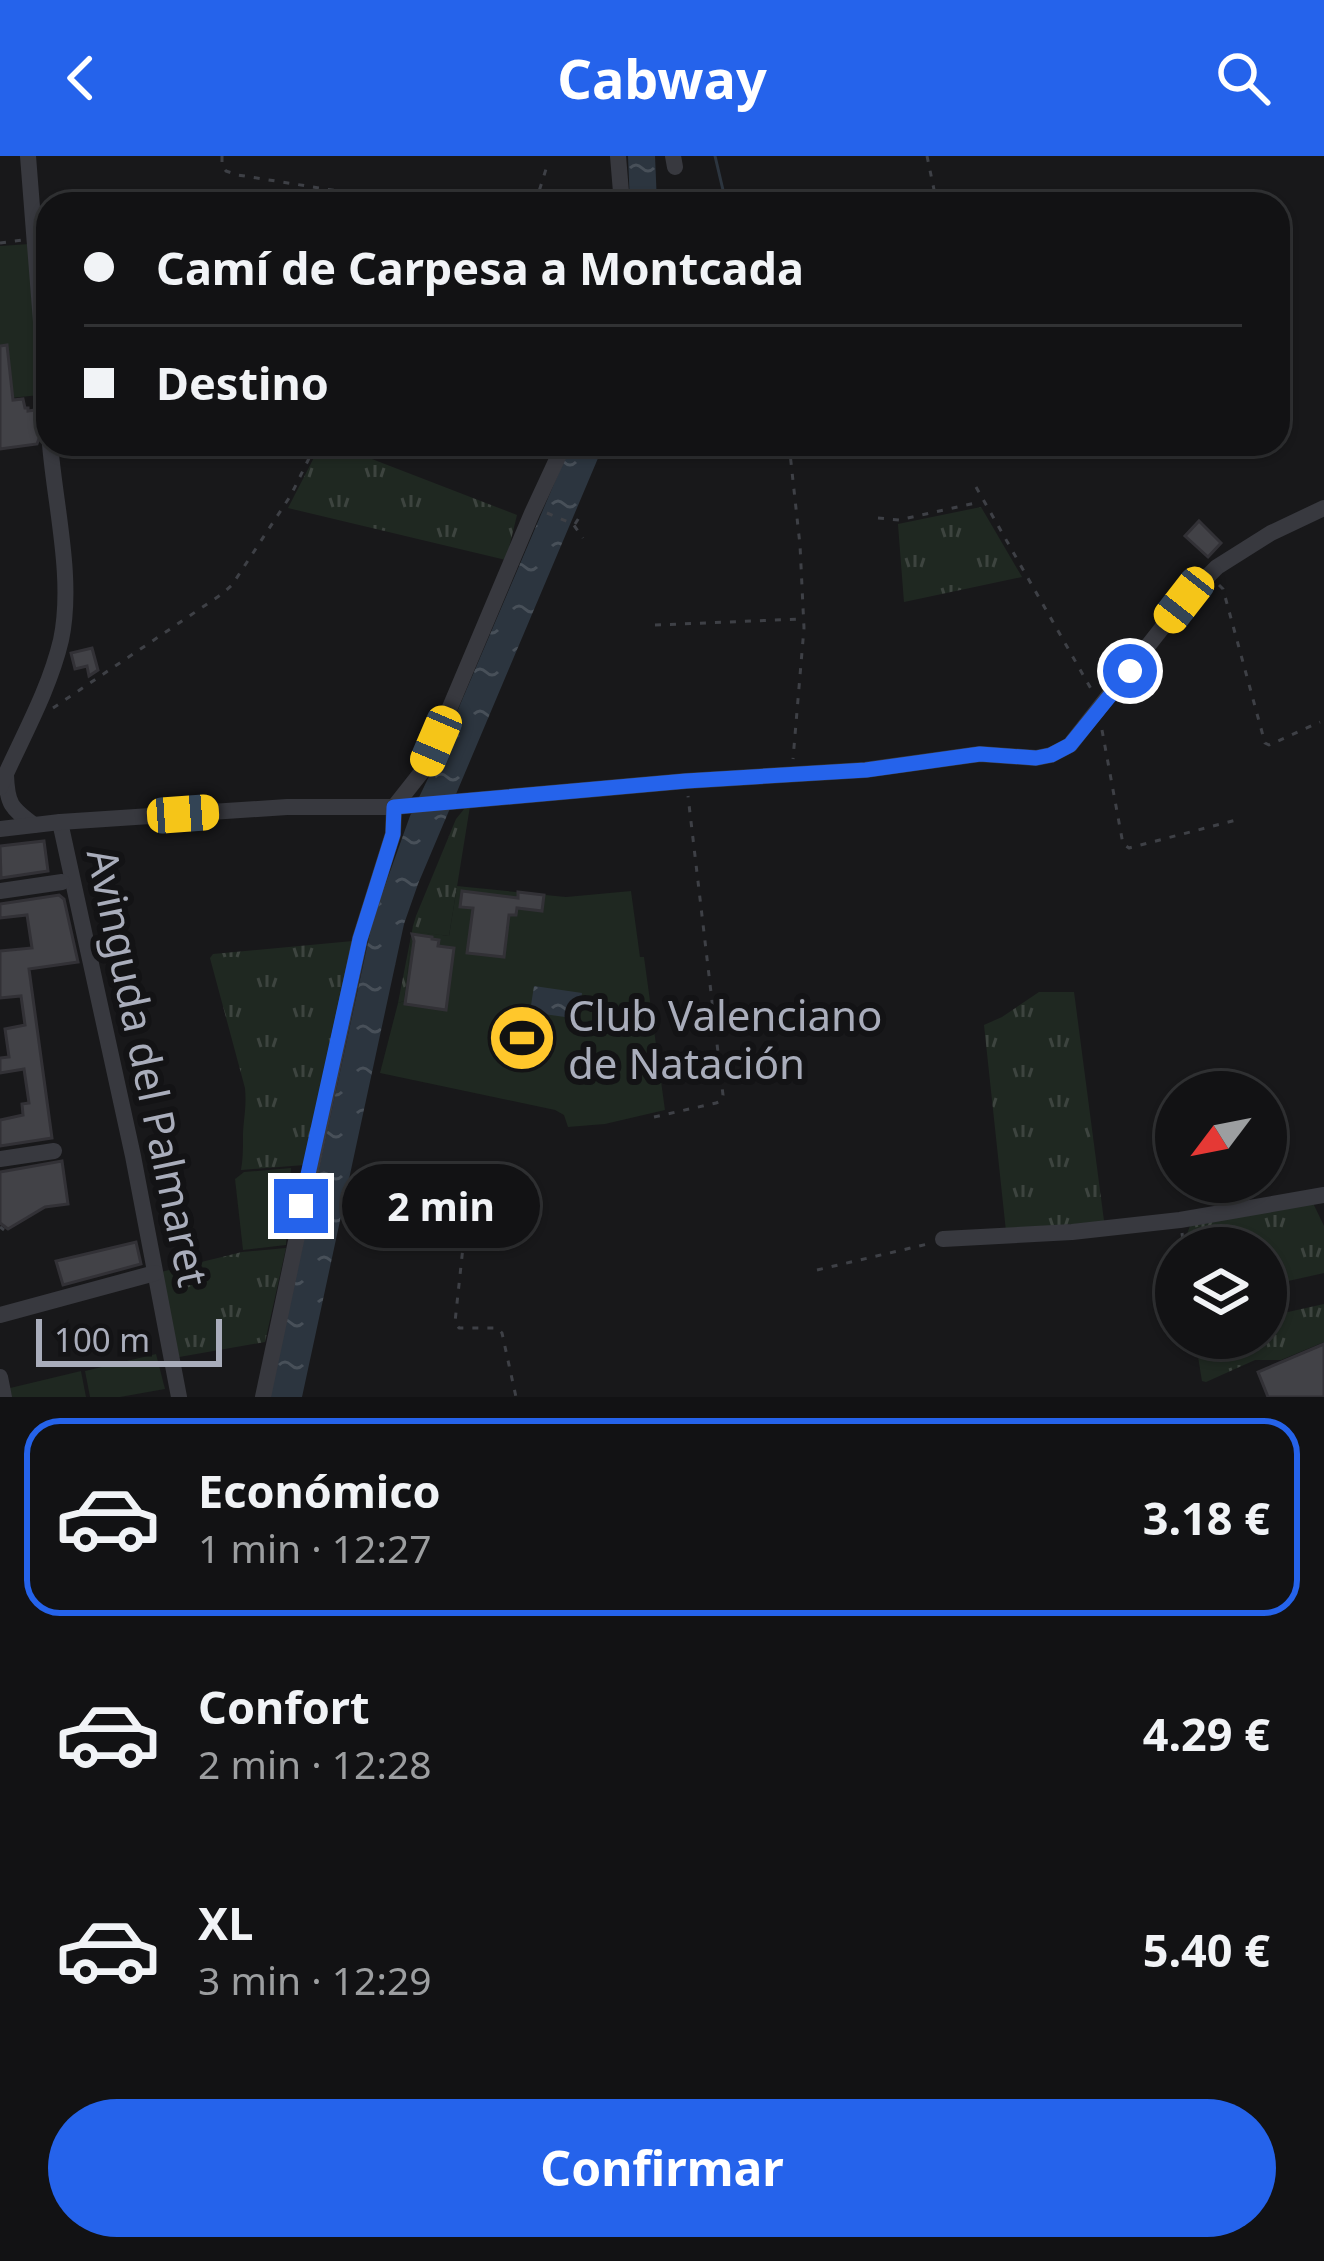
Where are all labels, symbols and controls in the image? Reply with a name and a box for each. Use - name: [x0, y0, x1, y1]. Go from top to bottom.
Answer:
- text: Cabway: [557, 41, 767, 115]
- icon: back: [48, 45, 114, 111]
- icon: search: [1210, 45, 1276, 111]
- text: Camí de Carpesa a Montcada: [156, 237, 804, 298]
- text: Destino: [156, 352, 329, 413]
- car: [1148, 561, 1220, 639]
- route start: [1103, 644, 1157, 698]
- car: [405, 701, 467, 781]
- car: [146, 794, 220, 834]
- street label: Avinguda del Palmaret: [75, 843, 223, 1291]
- place label: Club Valenciano de Natación: [568, 986, 882, 1091]
- sports icon: Club Valenciano de Natación: [487, 1003, 557, 1073]
- north arrow: [1155, 1071, 1287, 1203]
- map controls: [1155, 1071, 1287, 1359]
- callout: 2 min: [343, 1164, 541, 1248]
- route end: [274, 1179, 328, 1233]
- text: 2 min: [387, 1179, 495, 1232]
- button: layers: [1155, 1227, 1287, 1359]
- scale bar: [36, 1313, 222, 1366]
- text: 100 m: [54, 1317, 150, 1362]
- text: Económico: [198, 1460, 441, 1521]
- icon: car: [54, 1463, 162, 1571]
- text: 3.18 €: [1143, 1487, 1270, 1548]
- text: 1 min · 12:27: [198, 1521, 432, 1574]
- text: Confort: [198, 1676, 369, 1737]
- icon: car: [54, 1679, 162, 1787]
- text: 4.29 €: [1143, 1703, 1270, 1764]
- text: 2 min · 12:28: [198, 1737, 432, 1790]
- text: XL: [198, 1892, 253, 1953]
- icon: car: [54, 1895, 162, 2003]
- text: 5.40 €: [1143, 1919, 1270, 1980]
- text: 3 min · 12:29: [198, 1953, 432, 2006]
- button: Confirmar: [48, 2099, 1276, 2237]

